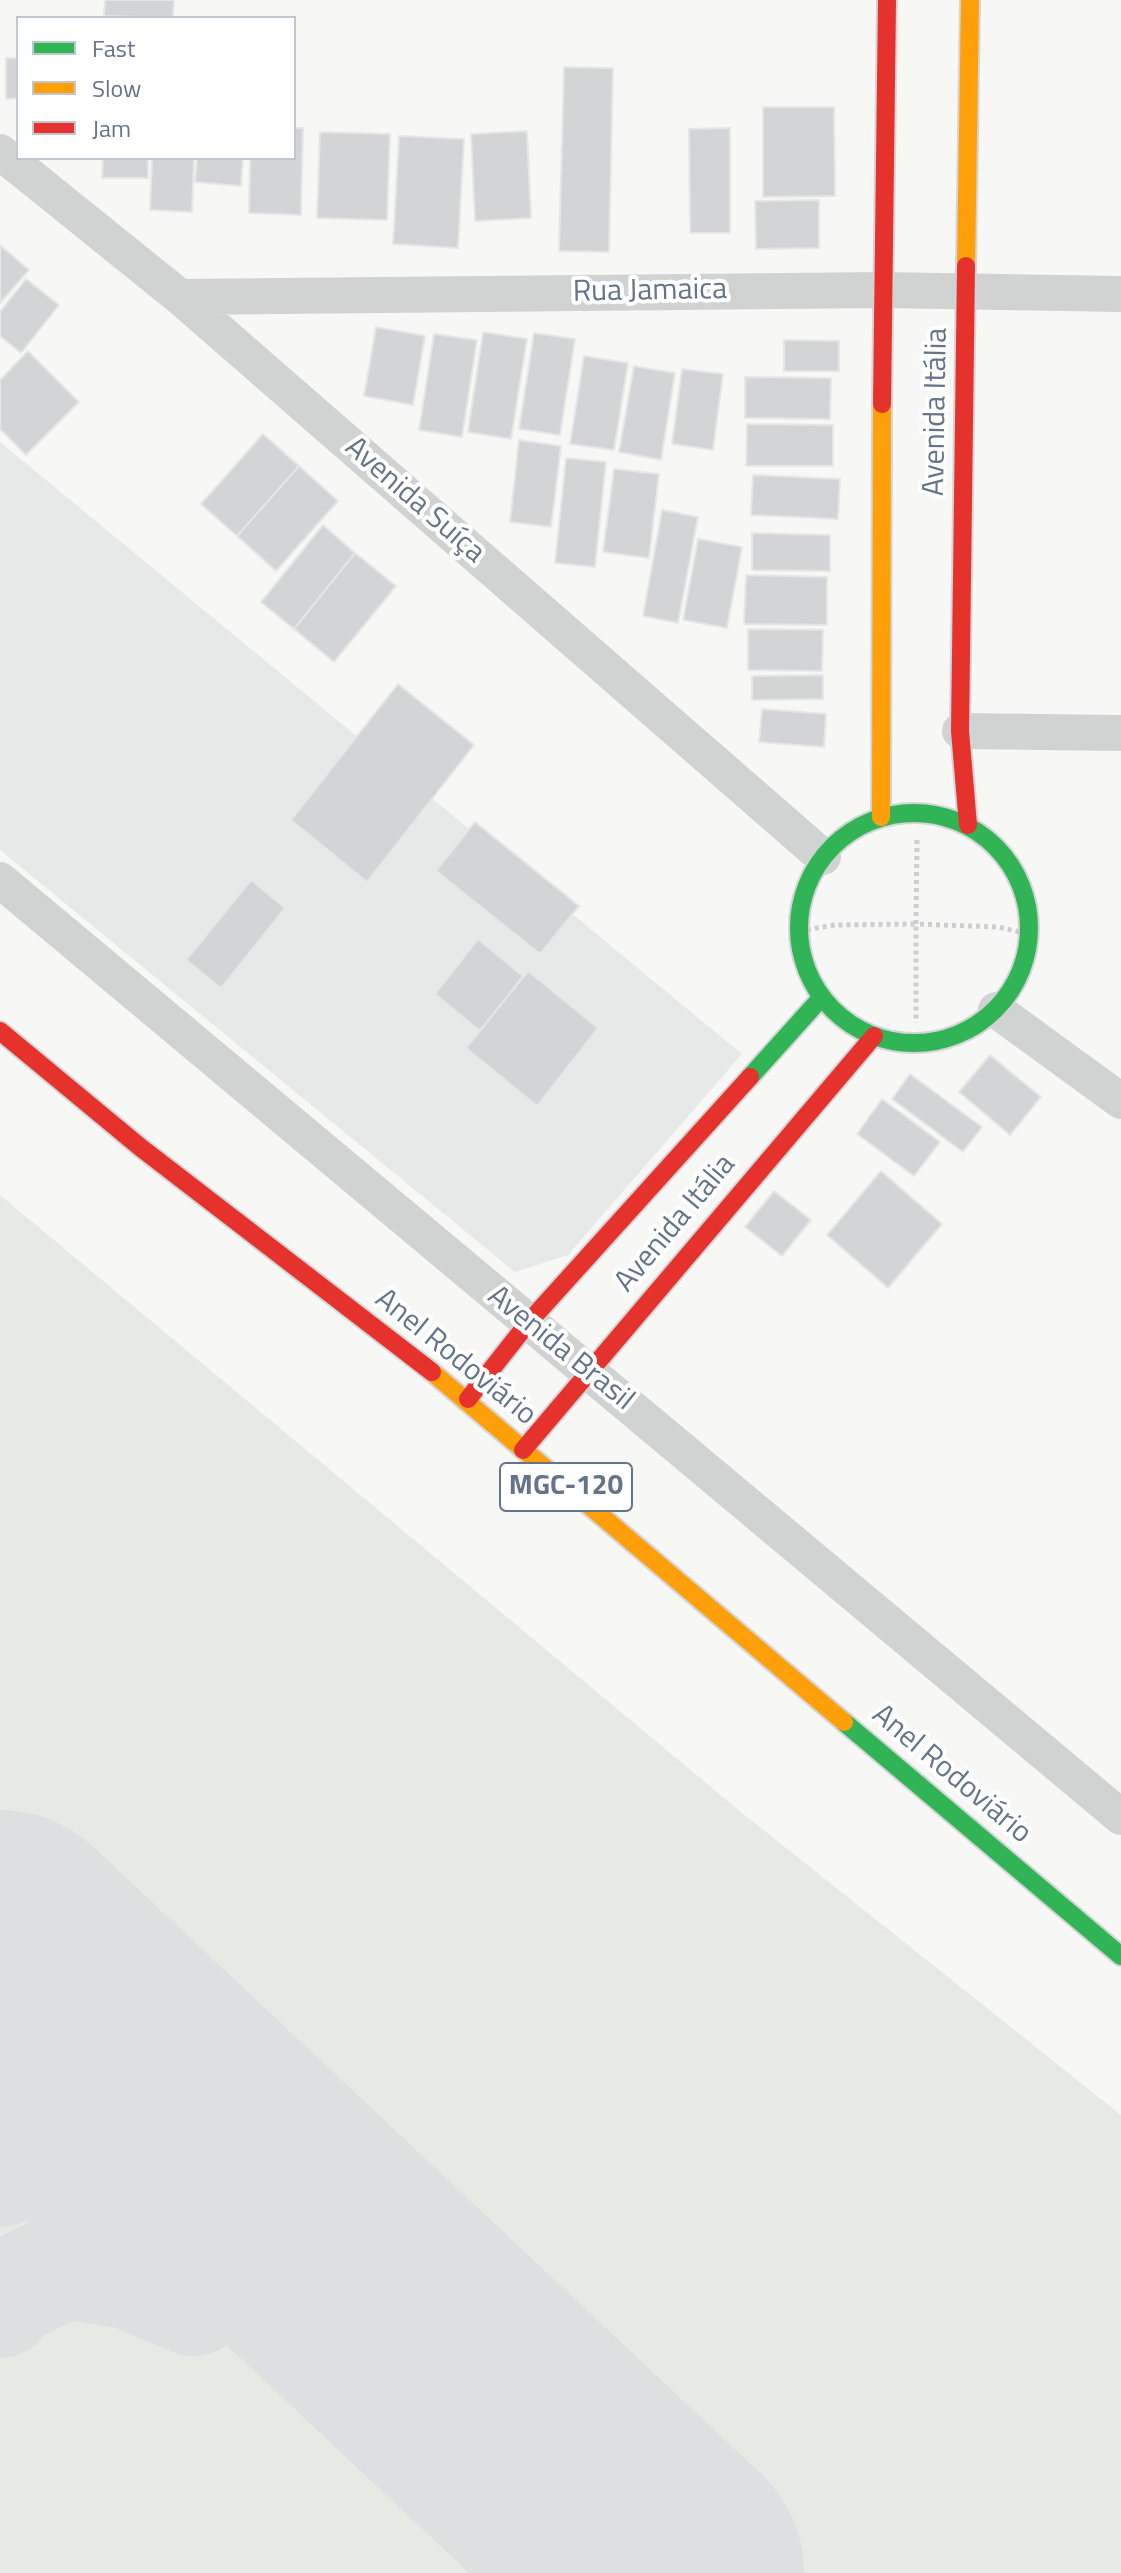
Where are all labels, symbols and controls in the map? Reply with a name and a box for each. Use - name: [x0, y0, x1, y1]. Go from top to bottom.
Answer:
- legend: [16, 16, 296, 160]
- text: Fast: [92, 30, 135, 66]
- text: Slow: [92, 70, 141, 106]
- text: Jam: [92, 110, 131, 146]
- street label: Rua Jamaica: [572, 273, 728, 311]
- street label: Avenida Itália: [918, 328, 956, 496]
- street label: Avenida Suíça: [337, 430, 491, 572]
- street label: Avenida Itália: [608, 1148, 744, 1300]
- street label: Avenida Brasil: [479, 1279, 641, 1419]
- street label: Anel Rodoviário: [367, 1282, 543, 1434]
- road number: MGC-120: [500, 1463, 632, 1511]
- street label: Anel Rodoviário: [864, 1698, 1038, 1852]

